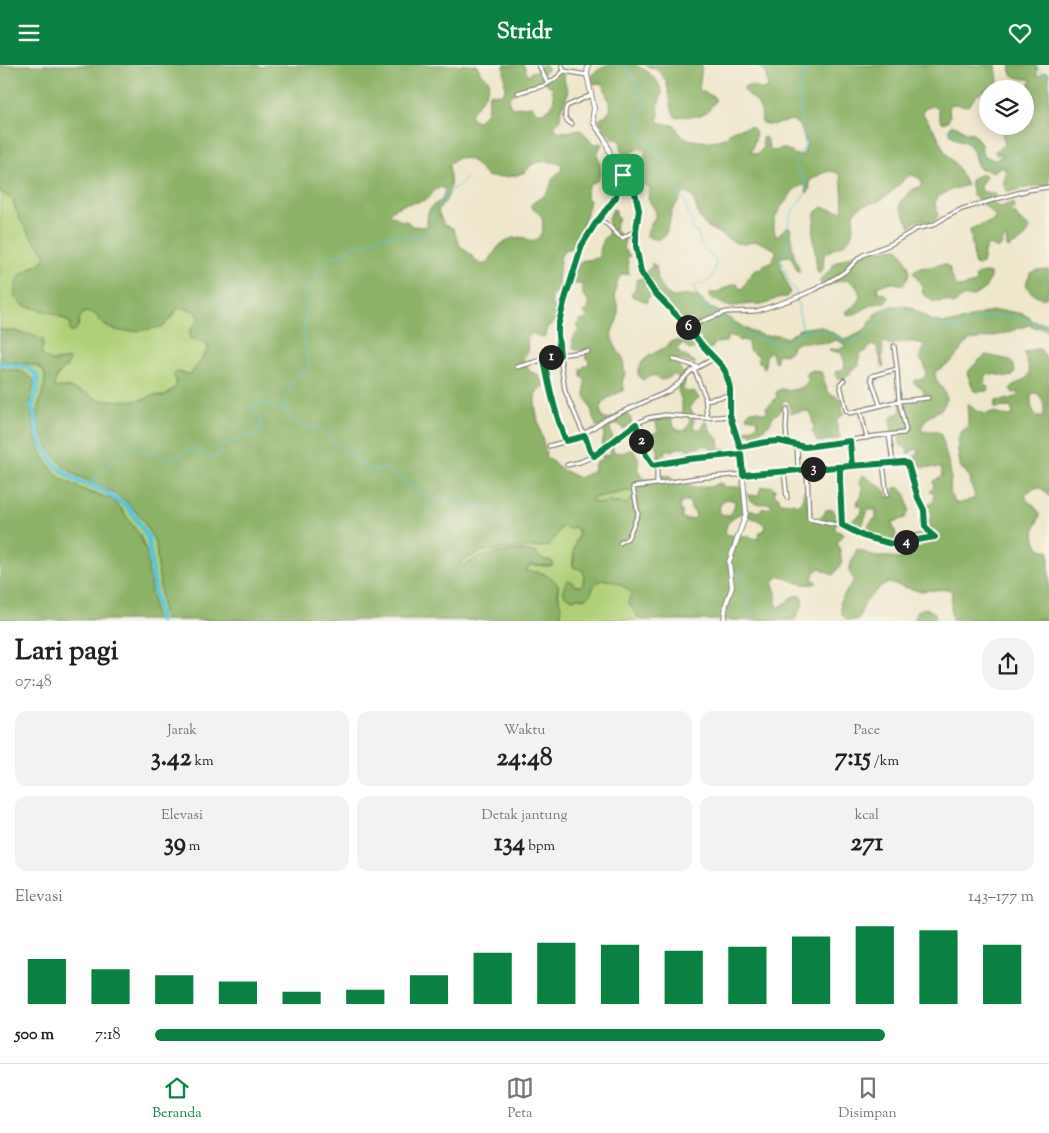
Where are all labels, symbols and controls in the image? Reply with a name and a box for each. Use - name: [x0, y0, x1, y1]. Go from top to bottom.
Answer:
- text: Stridr: [497, 17, 552, 49]
- icon: menu: [15, 19, 43, 47]
- icon: heart: [1006, 19, 1034, 47]
- map controls: [979, 80, 1034, 135]
- button: layers: [979, 80, 1034, 135]
- pin: [602, 154, 644, 196]
- icon: arrive: [609, 161, 637, 189]
- pin: 6: [676, 315, 700, 339]
- text: 6: [685, 317, 692, 337]
- pin: 1: [538, 345, 564, 369]
- text: 1: [549, 347, 554, 367]
- pin: 2: [628, 429, 654, 453]
- text: 2: [638, 431, 645, 451]
- pin: 3: [800, 457, 826, 481]
- text: 3: [811, 459, 816, 479]
- pin: 4: [894, 529, 918, 555]
- text: 4: [903, 532, 910, 552]
- text: Lari pagi: [15, 632, 119, 672]
- button: share: [982, 638, 1034, 690]
- text: 07:48: [15, 671, 52, 694]
- text: Jarak: [167, 721, 197, 741]
- text: Waktu: [504, 721, 545, 741]
- text: Pace: [853, 721, 880, 741]
- text: 3.42: [151, 741, 191, 777]
- text: 24:48: [497, 741, 552, 777]
- text: 7:15: [835, 741, 871, 777]
- text: km: [191, 752, 214, 772]
- text: /km: [871, 752, 899, 772]
- text: Elevasi: [161, 806, 203, 826]
- text: Detak jantung: [482, 806, 567, 826]
- text: kcal: [855, 806, 879, 826]
- text: 39: [164, 826, 186, 862]
- text: 134: [494, 826, 525, 862]
- text: 271: [850, 826, 883, 862]
- text: m: [186, 837, 200, 857]
- text: bpm: [525, 837, 555, 857]
- text: Elevasi: [15, 886, 63, 909]
- text: 143–177 m: [968, 886, 1034, 909]
- text: 500 m: [15, 1024, 54, 1047]
- text: 7:18: [95, 1024, 121, 1047]
- tab: Beranda: [152, 1074, 202, 1124]
- tab: Peta: [506, 1074, 534, 1124]
- tab: Disimpan: [838, 1074, 897, 1124]

